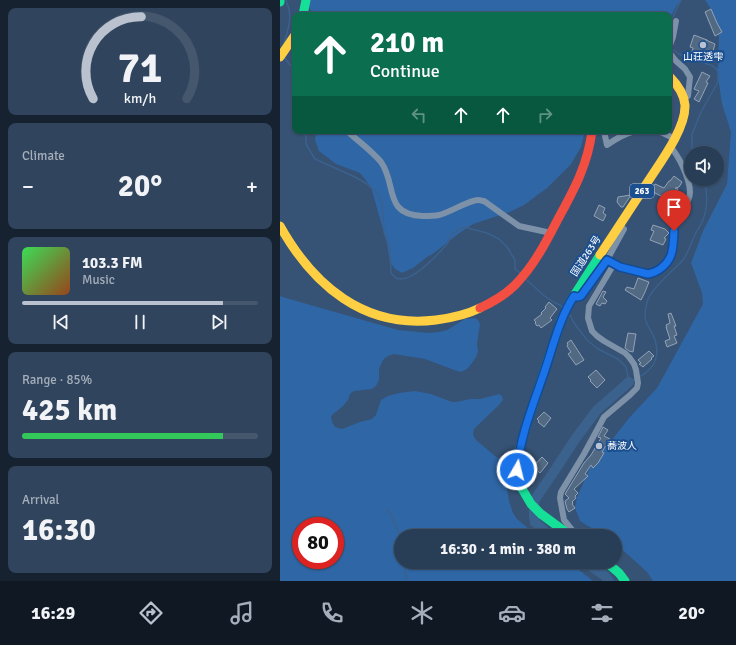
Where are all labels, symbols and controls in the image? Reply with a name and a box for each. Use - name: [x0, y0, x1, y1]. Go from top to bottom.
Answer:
- text: 210 m: [370, 26, 444, 60]
- icon: ahead: [304, 28, 356, 80]
- marker: 山荘透雫: [698, 40, 708, 50]
- text: 71: [118, 43, 162, 94]
- place label: 山荘透雫: [683, 51, 723, 63]
- text: Continue: [370, 60, 440, 82]
- text: km/h: [124, 90, 156, 107]
- icon: left: [408, 104, 430, 126]
- icon: ahead: [450, 104, 472, 126]
- icon: ahead: [492, 104, 514, 126]
- icon: right: [534, 104, 556, 126]
- map controls: [684, 146, 724, 186]
- button: sound: [684, 146, 724, 186]
- text: Climate: [22, 148, 65, 164]
- text: 20°: [118, 168, 162, 205]
- text: −: [22, 173, 34, 200]
- text: +: [246, 173, 258, 200]
- road number: 263: [630, 184, 654, 198]
- pin: [657, 190, 691, 231]
- icon: arrive: [663, 196, 685, 218]
- street label: 国道263号: [568, 233, 604, 279]
- text: 103.3 FM: [82, 254, 143, 272]
- text: Music: [82, 272, 115, 288]
- icon: previous: [50, 311, 72, 333]
- icon: pause: [129, 311, 151, 333]
- icon: next: [208, 311, 230, 333]
- text: Range · 85%: [22, 372, 92, 388]
- text: 425 km: [22, 392, 117, 429]
- place label: 蕎波人: [607, 440, 637, 452]
- marker: 蕎波人: [594, 441, 604, 451]
- position arrow: [496, 449, 538, 491]
- text: Arrival: [22, 492, 59, 508]
- text: 16:30: [22, 512, 96, 549]
- speed limit sign: 80: [292, 517, 344, 569]
- text: 16:30 · 1 min · 380 m: [440, 540, 576, 558]
- icon: directions: [137, 599, 165, 627]
- icon: music: [228, 599, 256, 627]
- icon: phone: [318, 599, 346, 627]
- icon: climate: [408, 599, 436, 627]
- icon: car: [498, 599, 526, 627]
- icon: filters: [588, 599, 616, 627]
- text: 16:29: [31, 602, 75, 624]
- text: 20°: [678, 602, 705, 624]

